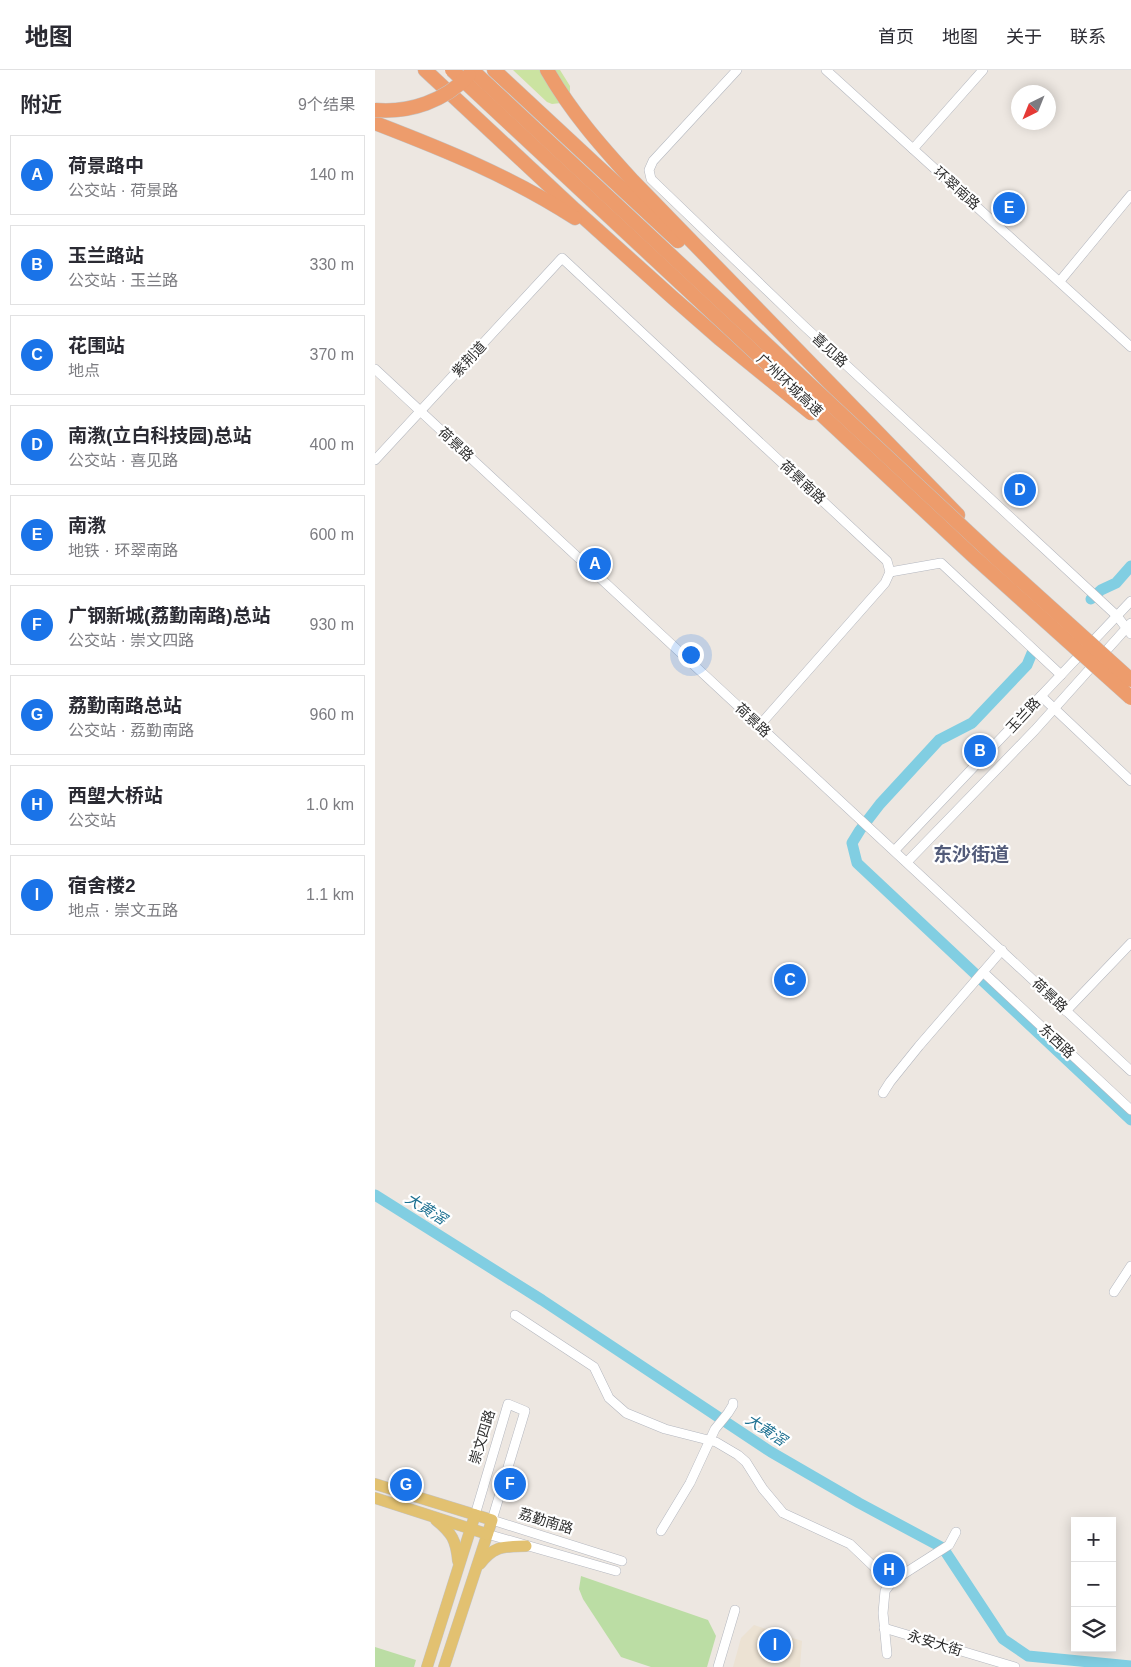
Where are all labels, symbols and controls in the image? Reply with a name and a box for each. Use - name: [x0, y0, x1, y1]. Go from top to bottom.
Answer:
- text: 地图: [25, 23, 73, 50]
- text: 首页: [878, 27, 914, 47]
- text: 地图: [942, 27, 978, 47]
- text: 关于: [1006, 27, 1042, 47]
- text: 联系: [1070, 27, 1106, 47]
- north arrow: [1011, 85, 1056, 130]
- text: 附近: [20, 93, 62, 116]
- text: 9个结果: [298, 96, 355, 113]
- text: 荷景路中: [68, 155, 144, 176]
- street label: 环翠南路: [931, 163, 983, 213]
- text: A: [31, 166, 43, 183]
- text: 140 m: [310, 166, 354, 183]
- text: 公交站 · 荷景路: [68, 182, 178, 199]
- pin: E: [993, 189, 1025, 227]
- text: 玉兰路站: [68, 245, 144, 266]
- text: B: [31, 256, 43, 273]
- text: 330 m: [310, 256, 354, 273]
- text: 公交站 · 玉兰路: [68, 272, 178, 289]
- street label: 喜见路: [809, 330, 851, 370]
- text: 花围站: [68, 335, 125, 356]
- street label: 紫荆道: [449, 338, 489, 380]
- text: C: [31, 346, 43, 363]
- text: 370 m: [310, 346, 354, 363]
- street label: 广州环城高速: [754, 351, 826, 419]
- text: 地点: [68, 362, 100, 379]
- street label: 荷景路: [435, 424, 477, 464]
- text: 南漖(立白科技园)总站: [68, 425, 252, 446]
- text: D: [31, 436, 43, 453]
- text: 400 m: [310, 436, 354, 453]
- text: 公交站 · 喜见路: [68, 452, 178, 469]
- street label: 荷景南路: [777, 457, 829, 507]
- pin: D: [1004, 471, 1036, 509]
- text: 南漖: [68, 515, 106, 536]
- text: E: [32, 526, 42, 543]
- text: 600 m: [310, 526, 354, 543]
- text: 地铁 · 环翠南路: [68, 542, 178, 559]
- pin: A: [579, 545, 611, 583]
- text: 广钢新城(荔勤南路)总站: [68, 605, 271, 626]
- text: F: [32, 616, 42, 633]
- text: 930 m: [310, 616, 354, 633]
- text: 公交站 · 崇文四路: [68, 632, 194, 649]
- your location: [678, 642, 704, 668]
- street label: 玉兰路: [1003, 694, 1043, 736]
- text: 荔勤南路总站: [68, 695, 182, 716]
- street label: 荷景路: [732, 700, 774, 740]
- text: G: [31, 706, 43, 723]
- text: 960 m: [310, 706, 354, 723]
- text: 公交站 · 荔勤南路: [68, 722, 194, 739]
- pin: B: [964, 732, 996, 770]
- text: 西塱大桥站: [68, 785, 163, 806]
- text: H: [31, 796, 43, 813]
- text: 1.0 km: [306, 796, 354, 813]
- text: 公交站: [68, 812, 116, 829]
- district label: 东沙街道: [933, 844, 1009, 865]
- text: 宿舍楼2: [68, 875, 136, 896]
- text: I: [35, 886, 39, 903]
- text: 1.1 km: [306, 886, 354, 903]
- text: 地点 · 崇文五路: [68, 902, 178, 919]
- pin: C: [774, 961, 806, 999]
- street label: 荷景路: [1029, 975, 1071, 1015]
- street label: 东西路: [1036, 1021, 1078, 1061]
- water label: 大黄滘: [403, 1189, 452, 1229]
- street label: 崇文四路: [466, 1408, 498, 1466]
- water label: 大黄滘: [743, 1410, 791, 1450]
- pin: F: [494, 1465, 526, 1503]
- pin: G: [390, 1466, 422, 1504]
- street label: 荔勤南路: [517, 1505, 575, 1537]
- map controls: [1071, 1517, 1116, 1652]
- button: +: [1071, 1517, 1116, 1562]
- pin: H: [873, 1551, 905, 1589]
- button: −: [1071, 1562, 1116, 1607]
- button: layers: [1071, 1607, 1116, 1652]
- pin: I: [759, 1626, 791, 1664]
- street label: 永安大街: [906, 1627, 964, 1659]

